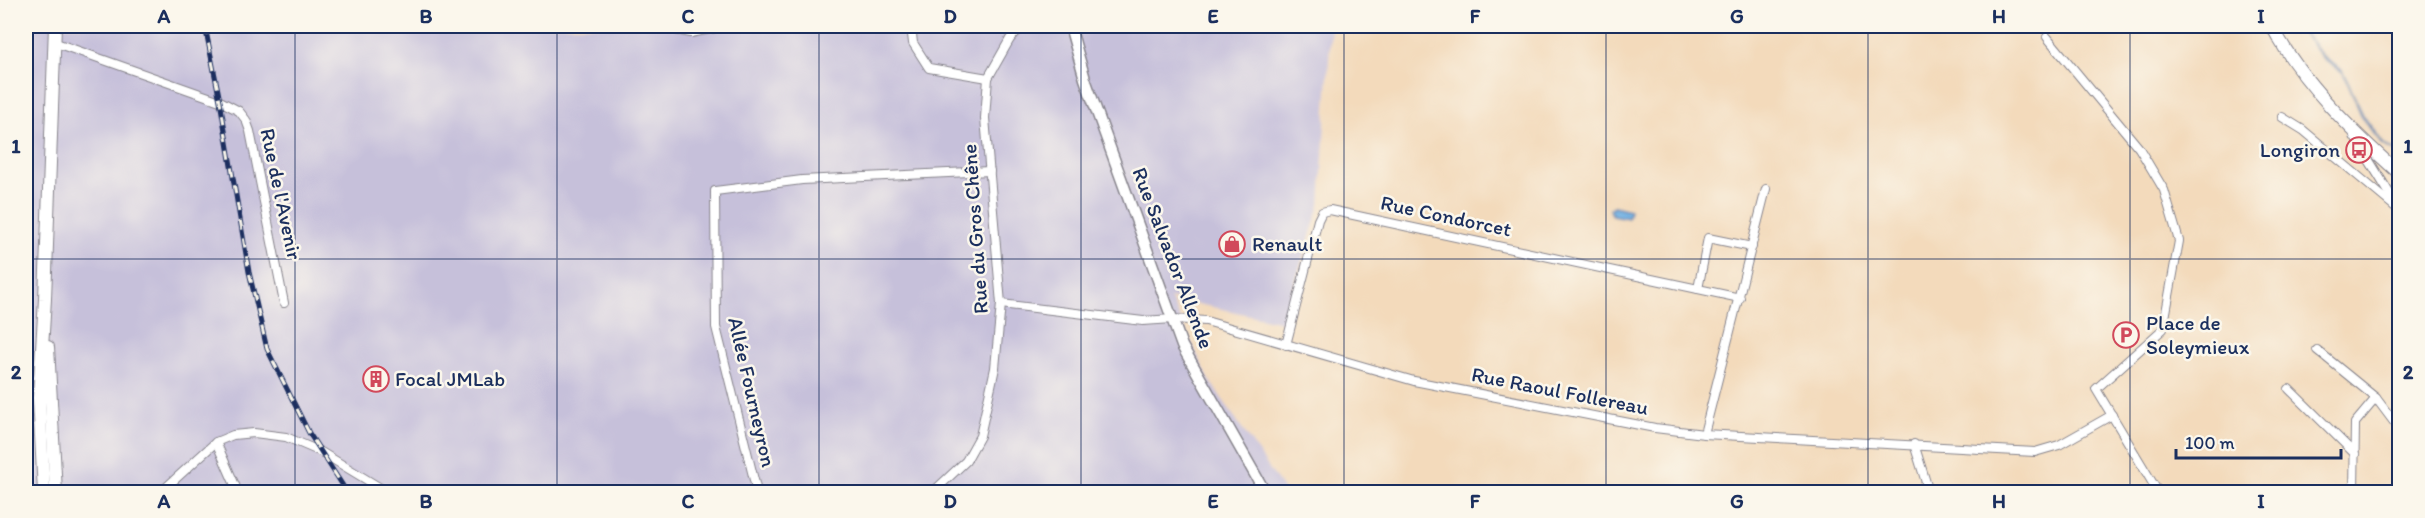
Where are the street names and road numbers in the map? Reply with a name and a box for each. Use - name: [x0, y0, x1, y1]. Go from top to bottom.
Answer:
- street label: Rue de l'Avenir: [255, 126, 308, 262]
- street label: Rue du Gros Chêne: [956, 143, 993, 315]
- street label: Rue Salvador Allende: [1127, 164, 1220, 352]
- street label: Rue Condorcet: [1378, 189, 1514, 242]
- street label: Allée Fourneyron: [723, 315, 782, 469]
- street label: Rue Raoul Follereau: [1469, 361, 1651, 420]

